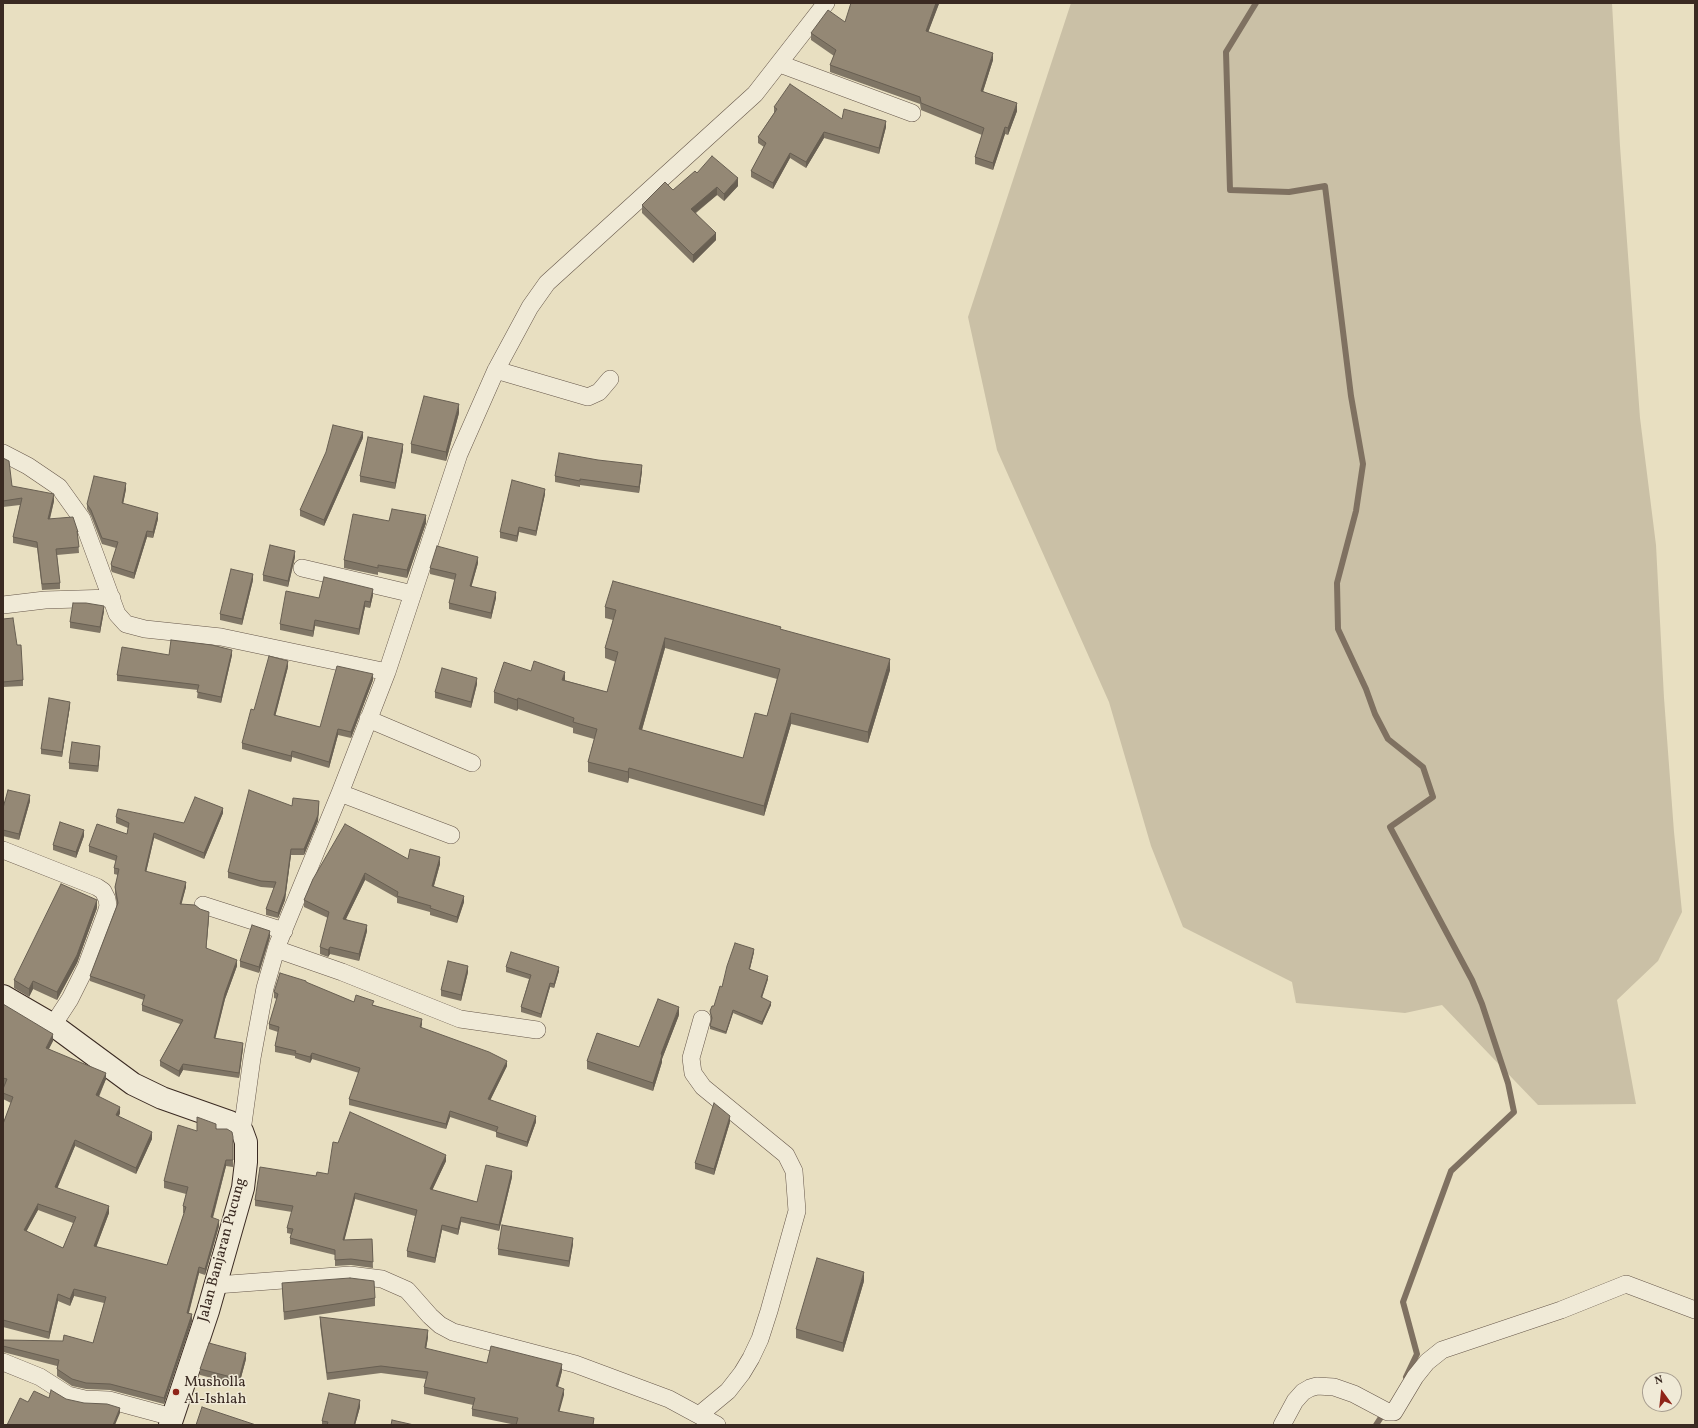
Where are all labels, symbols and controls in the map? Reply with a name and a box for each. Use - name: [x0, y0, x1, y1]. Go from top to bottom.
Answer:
- street label: Jalan Banjaran Pucung: [195, 1176, 251, 1324]
- north arrow: [1642, 1372, 1682, 1412]
- text: N: [1653, 1373, 1665, 1389]
- place label: Musholla Al-Ishlah: [184, 1374, 246, 1409]
- marker: Musholla Al-Ishlah: [171, 1387, 181, 1397]

